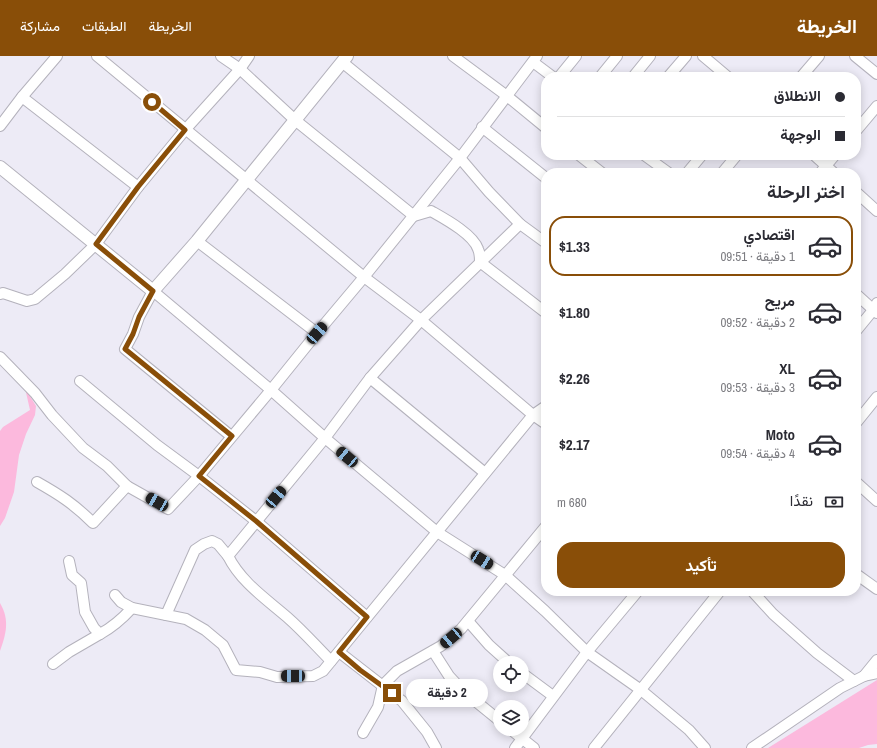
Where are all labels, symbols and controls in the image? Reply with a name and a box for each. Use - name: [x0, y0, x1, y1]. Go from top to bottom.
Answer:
- text: الخريطة: [797, 13, 857, 39]
- text: مشاركة: [20, 17, 60, 35]
- text: الطبقات: [82, 17, 126, 35]
- text: الخريطة: [148, 17, 192, 35]
- text: الانطلاق: [774, 85, 821, 106]
- route start: [143, 93, 161, 111]
- text: الوجهة: [780, 124, 821, 145]
- text: اختر الرحلة: [767, 179, 845, 204]
- text: اقتصادي: [743, 224, 795, 245]
- icon: car: [807, 228, 843, 264]
- text: $1.33: [559, 236, 590, 257]
- text: 1 دقيقة · 09:51: [720, 248, 795, 265]
- text: مريح: [765, 290, 795, 311]
- icon: car: [807, 294, 843, 330]
- text: $1.80: [559, 302, 590, 323]
- text: 2 دقيقة · 09:52: [720, 314, 795, 331]
- car: [305, 320, 329, 346]
- text: XL: [779, 358, 795, 379]
- icon: car: [807, 360, 843, 396]
- text: $2.26: [559, 368, 590, 389]
- text: 3 دقيقة · 09:53: [720, 379, 795, 396]
- text: Moto: [766, 424, 795, 445]
- icon: car: [807, 426, 843, 462]
- text: $2.17: [559, 434, 590, 455]
- car: [334, 445, 360, 469]
- text: 4 دقيقة · 09:54: [720, 445, 795, 462]
- car: [264, 484, 288, 510]
- text: نقدًا: [790, 490, 813, 511]
- car: [144, 491, 170, 513]
- icon: cash: [823, 491, 845, 513]
- text: 680 m: [557, 494, 587, 511]
- button: تأكيد: [557, 542, 845, 588]
- car: [469, 549, 495, 571]
- car: [438, 626, 464, 650]
- map controls: [493, 656, 529, 736]
- button: locate: [493, 656, 529, 692]
- car: [281, 670, 305, 682]
- callout: 2 دقيقة: [406, 679, 488, 707]
- route end: [383, 684, 401, 702]
- text: 2 دقيقة: [427, 684, 467, 701]
- button: layers: [493, 700, 529, 736]

